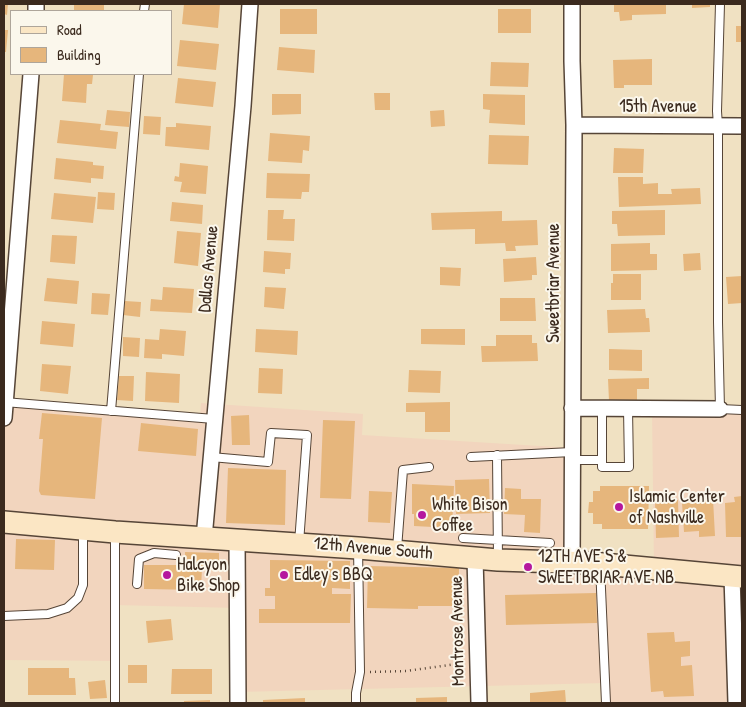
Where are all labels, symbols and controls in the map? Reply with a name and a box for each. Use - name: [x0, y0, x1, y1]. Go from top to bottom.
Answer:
- legend: [10, 10, 172, 75]
- text: Road: [57, 19, 82, 40]
- text: Building: [57, 44, 101, 65]
- street label: 15th Avenue: [619, 96, 697, 118]
- street label: Sweetbriar Avenue: [543, 223, 565, 343]
- street label: Dallas Avenue: [194, 225, 224, 313]
- place label: Islamic Center of Nashville: [629, 486, 725, 528]
- place label: White Bison Coffee: [432, 494, 508, 536]
- marker: Islamic Center of Nashville: [613, 501, 625, 513]
- marker: White Bison Coffee: [416, 509, 428, 521]
- street label: 12th Avenue South: [313, 533, 433, 565]
- place label: 12TH AVE S & SWEETBRIAR AVE NB: [538, 546, 674, 588]
- place label: Halcyon Bike Shop: [177, 554, 240, 596]
- marker: 12TH AVE S & SWEETBRIAR AVE NB: [522, 561, 534, 573]
- place label: Edley's BBQ: [294, 564, 373, 586]
- marker: Halcyon Bike Shop: [161, 569, 173, 581]
- marker: Edley's BBQ: [278, 569, 290, 581]
- street label: Montrose Avenue: [446, 576, 470, 686]

